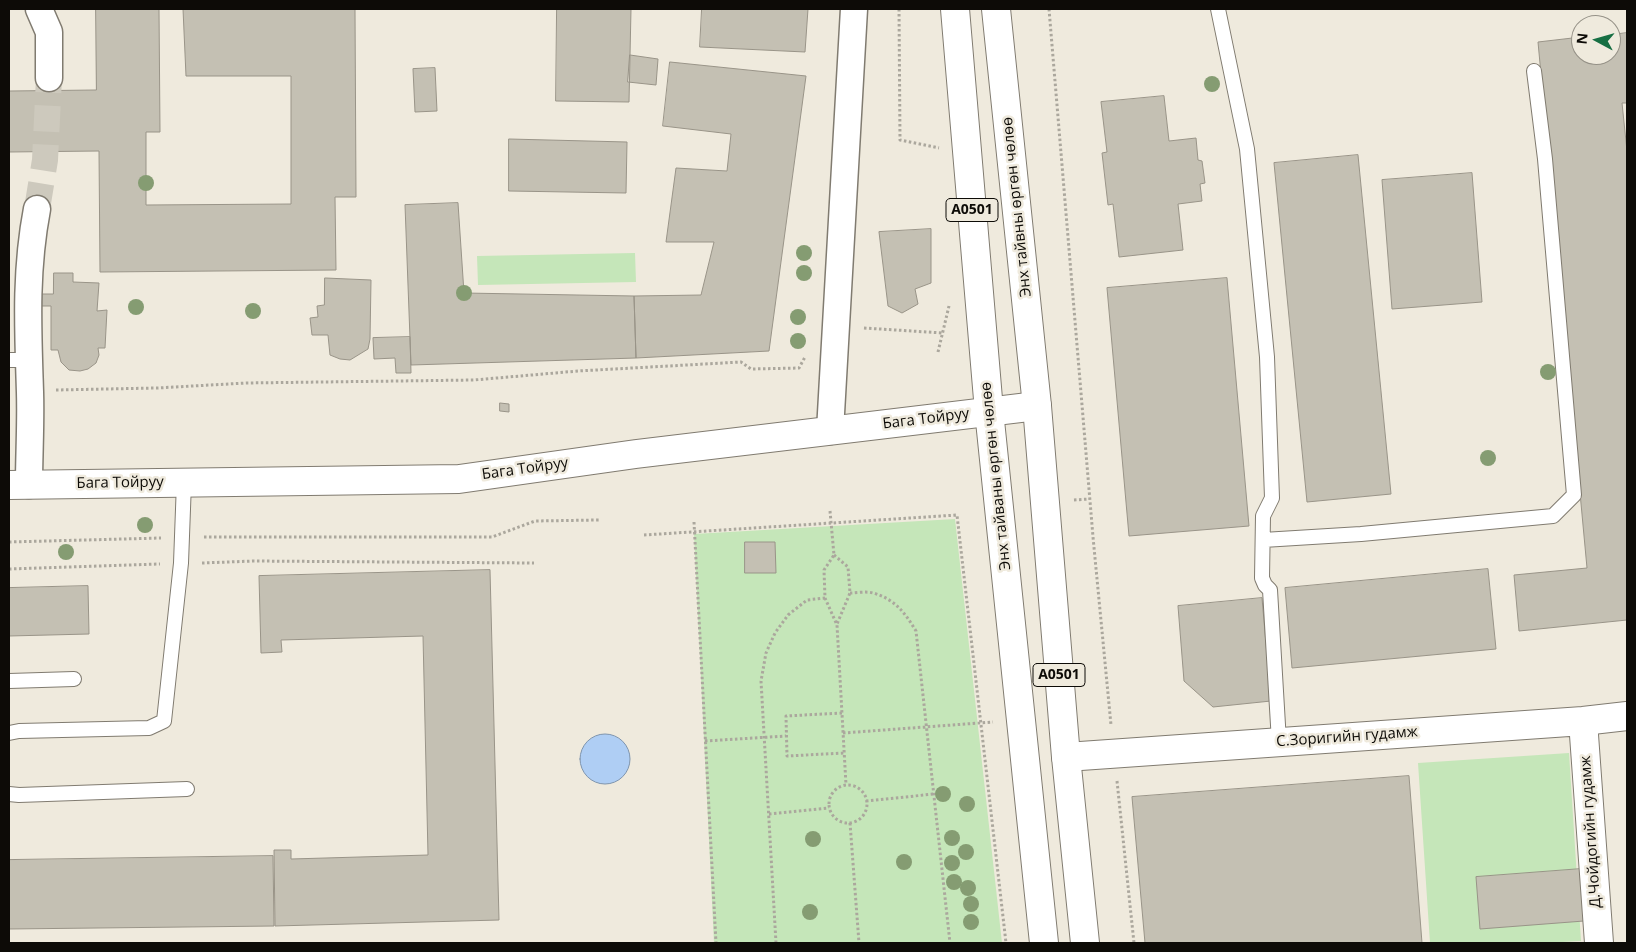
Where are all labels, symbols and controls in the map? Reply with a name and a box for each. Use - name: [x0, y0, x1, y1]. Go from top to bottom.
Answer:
- north arrow: [1571, 15, 1621, 65]
- text: N: [1572, 32, 1592, 45]
- street label: Энх тайвны өргөн чөлөө: [999, 116, 1035, 298]
- road number: A0501: [946, 198, 998, 222]
- street label: Энх тайваны өргөн чөлөө: [977, 381, 1015, 571]
- street label: Бага Тойруу: [882, 405, 970, 433]
- street label: Бага Тойруу: [481, 454, 569, 484]
- street label: Бага Тойруу: [76, 473, 164, 493]
- road number: A0501: [1033, 664, 1085, 686]
- street label: С.Зоригийн гудамж: [1276, 723, 1418, 751]
- street label: Д.Чойдогийн гудамж: [1577, 755, 1605, 909]

